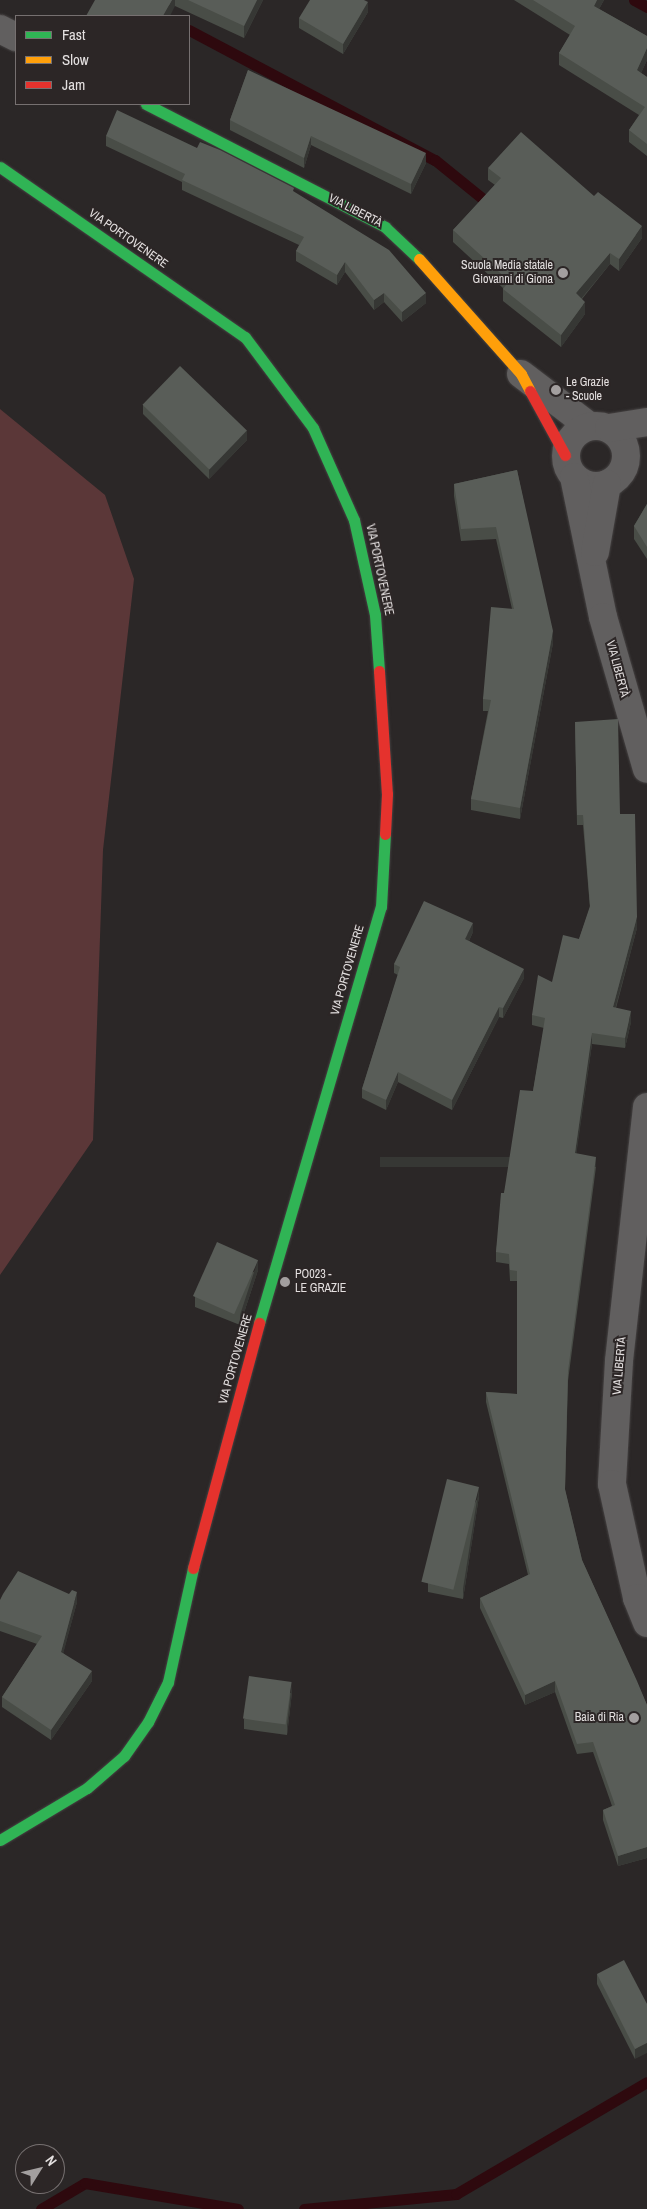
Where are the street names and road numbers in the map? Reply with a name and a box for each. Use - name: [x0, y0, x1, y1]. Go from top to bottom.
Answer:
- street label: VIA LIBERTÀ: [326, 191, 384, 231]
- street label: VIA PORTOVENERE: [85, 206, 171, 272]
- street label: VIA PORTOVENERE: [362, 523, 396, 617]
- street label: VIA LIBERTÀ: [602, 639, 632, 699]
- street label: VIA PORTOVENERE: [328, 923, 368, 1017]
- street label: VIA PORTOVENERE: [216, 1312, 256, 1406]
- street label: VIA LIBERTÀ: [610, 1336, 630, 1396]

